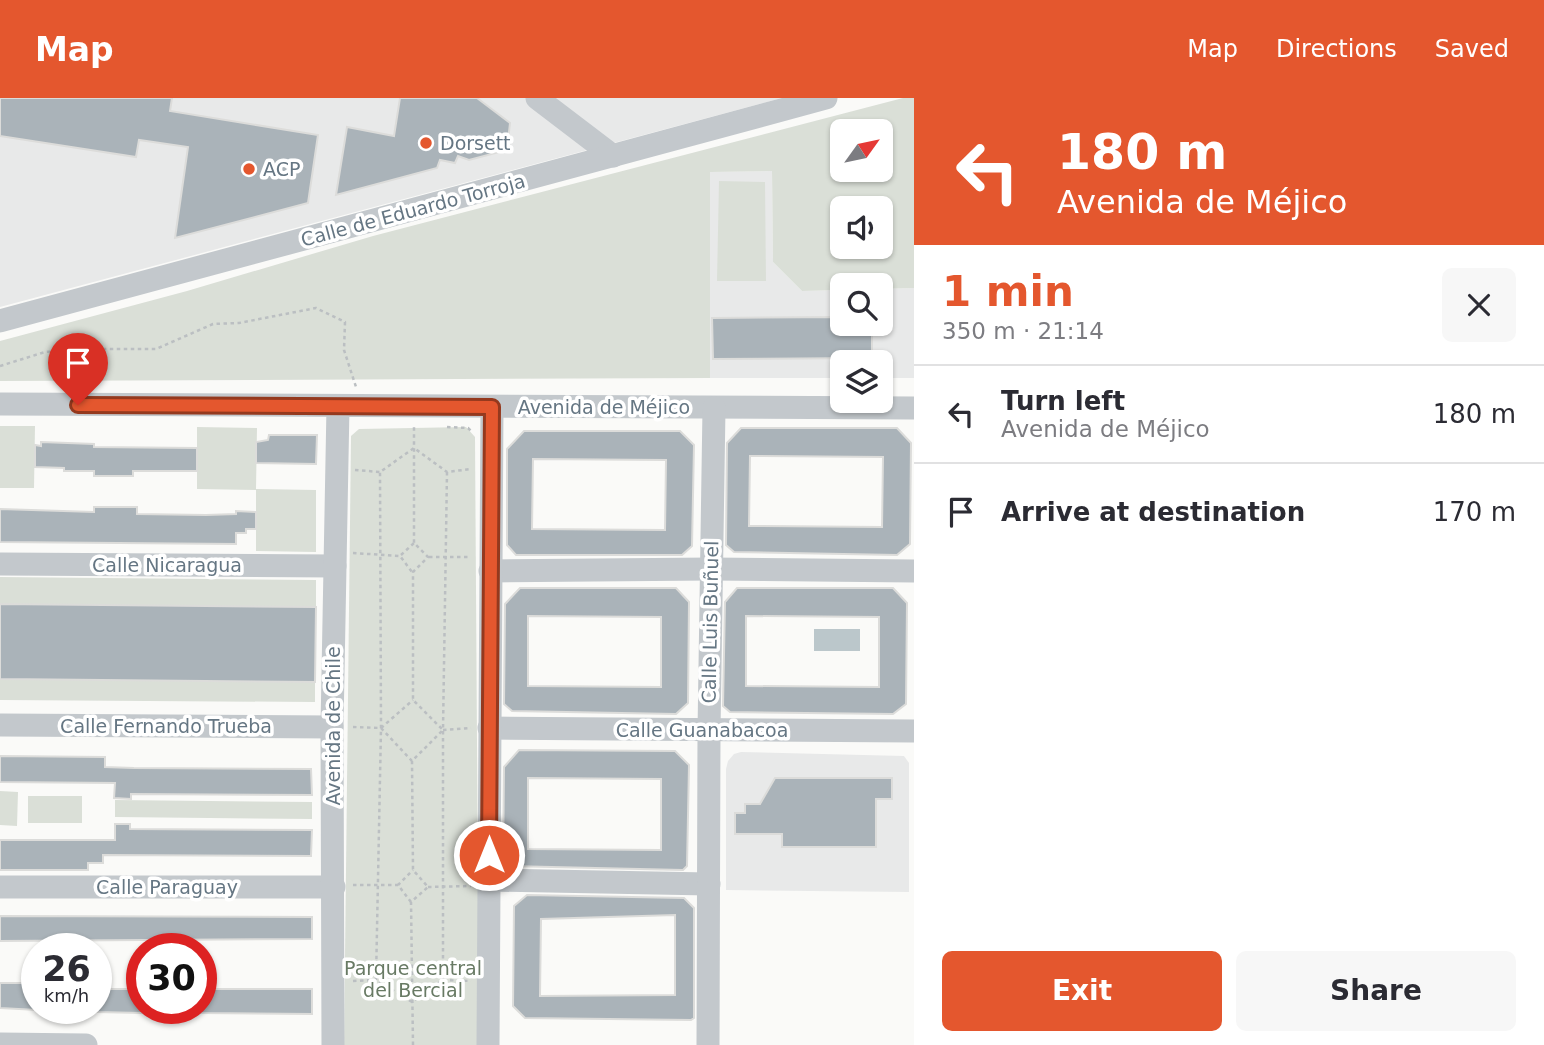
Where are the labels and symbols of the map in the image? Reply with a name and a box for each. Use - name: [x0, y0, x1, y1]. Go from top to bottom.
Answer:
- north arrow: [830, 119, 892, 182]
- place label: Dorsett: [440, 132, 511, 154]
- marker: Dorsett: [418, 135, 434, 151]
- place label: ACP: [263, 158, 300, 180]
- marker: ACP: [241, 161, 257, 177]
- street label: Calle de Eduardo Torroja: [298, 169, 528, 251]
- pin: [48, 333, 108, 405]
- street label: Avenida de Méjico: [518, 396, 690, 418]
- street label: Calle Luis Buñuel: [698, 540, 722, 704]
- street label: Calle Nicaragua: [92, 554, 242, 576]
- street label: Avenida de Chile: [322, 646, 344, 806]
- street label: Calle Fernando Trueba: [60, 715, 272, 737]
- street label: Calle Guanabacoa: [616, 719, 788, 741]
- position arrow: [452, 818, 526, 892]
- street label: Calle Paraguay: [96, 876, 238, 898]
- speed limit sign: 30: [126, 933, 217, 1024]
- park label: Parque central del Bercial: [344, 957, 482, 1001]

